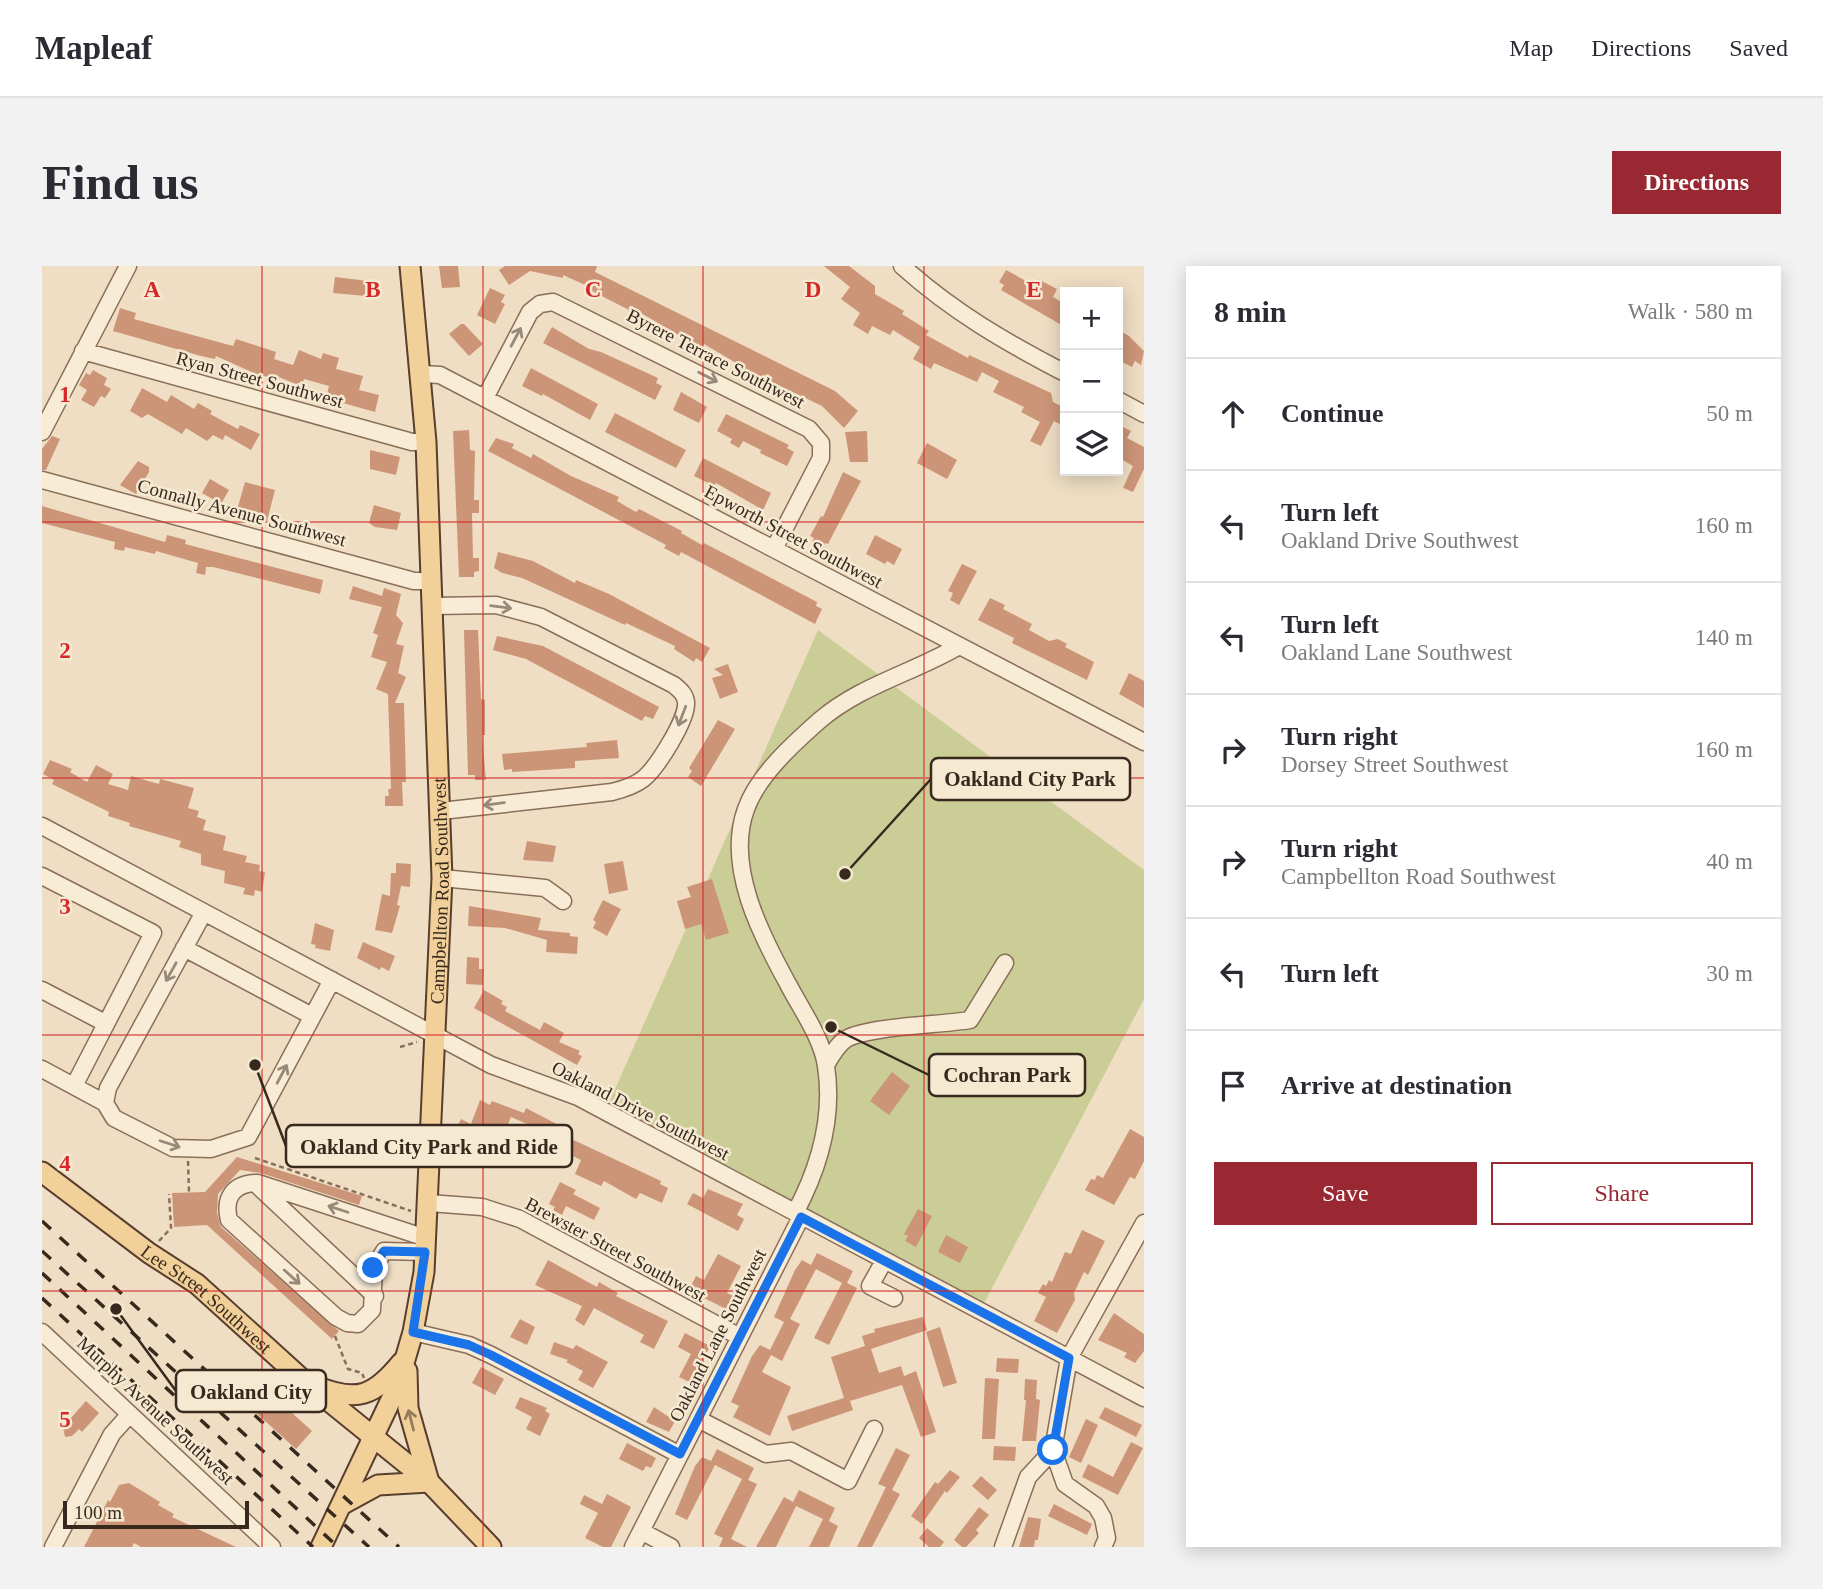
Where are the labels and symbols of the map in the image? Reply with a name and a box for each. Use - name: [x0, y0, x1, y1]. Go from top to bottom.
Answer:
- text: A: [144, 277, 161, 302]
- text: B: [365, 277, 381, 302]
- text: C: [585, 277, 601, 302]
- text: D: [805, 277, 821, 302]
- text: E: [1026, 277, 1042, 302]
- street label: Byrere Terrace Southwest: [623, 304, 809, 413]
- one-way arrow: [510, 328, 524, 348]
- street label: Ryan Street Southwest: [174, 347, 347, 412]
- one-way arrow: [697, 371, 718, 385]
- text: 1: [59, 382, 71, 407]
- street label: Connally Avenue Southwest: [135, 475, 349, 551]
- street label: Epworth Street Southwest: [701, 481, 887, 593]
- one-way arrow: [489, 601, 512, 614]
- text: 2: [59, 638, 71, 663]
- one-way arrow: [675, 705, 687, 726]
- callout: Oakland City Park: [931, 758, 1130, 800]
- text: Oakland City Park: [944, 767, 1116, 791]
- street label: Campbellton Road Southwest: [426, 776, 453, 1005]
- one-way arrow: [484, 798, 506, 811]
- text: 3: [59, 894, 71, 919]
- one-way arrow: [164, 961, 178, 982]
- callout: Cochran Park: [929, 1054, 1085, 1096]
- street label: Oakland Drive Southwest: [549, 1057, 734, 1165]
- text: Cochran Park: [943, 1063, 1071, 1087]
- one-way arrow: [276, 1064, 289, 1085]
- callout: Oakland City Park and Ride: [286, 1125, 572, 1167]
- text: Oakland City Park and Ride: [300, 1135, 558, 1159]
- one-way arrow: [159, 1139, 181, 1151]
- text: 4: [59, 1151, 71, 1176]
- street label: Brewster Street Southwest: [522, 1193, 710, 1306]
- one-way arrow: [327, 1202, 349, 1215]
- street label: Lee Street Southwest: [137, 1241, 276, 1358]
- street label: Oakland Lane Southwest: [665, 1245, 770, 1425]
- route end: [357, 1252, 388, 1283]
- one-way arrow: [283, 1268, 300, 1285]
- street label: Murphy Avenue Southwest: [73, 1332, 239, 1489]
- callout: Oakland City: [176, 1370, 326, 1412]
- text: Oakland City: [190, 1380, 312, 1404]
- text: 5: [59, 1407, 71, 1432]
- one-way arrow: [404, 1410, 417, 1432]
- route start: [1037, 1434, 1068, 1465]
- scale bar: [63, 1498, 248, 1530]

